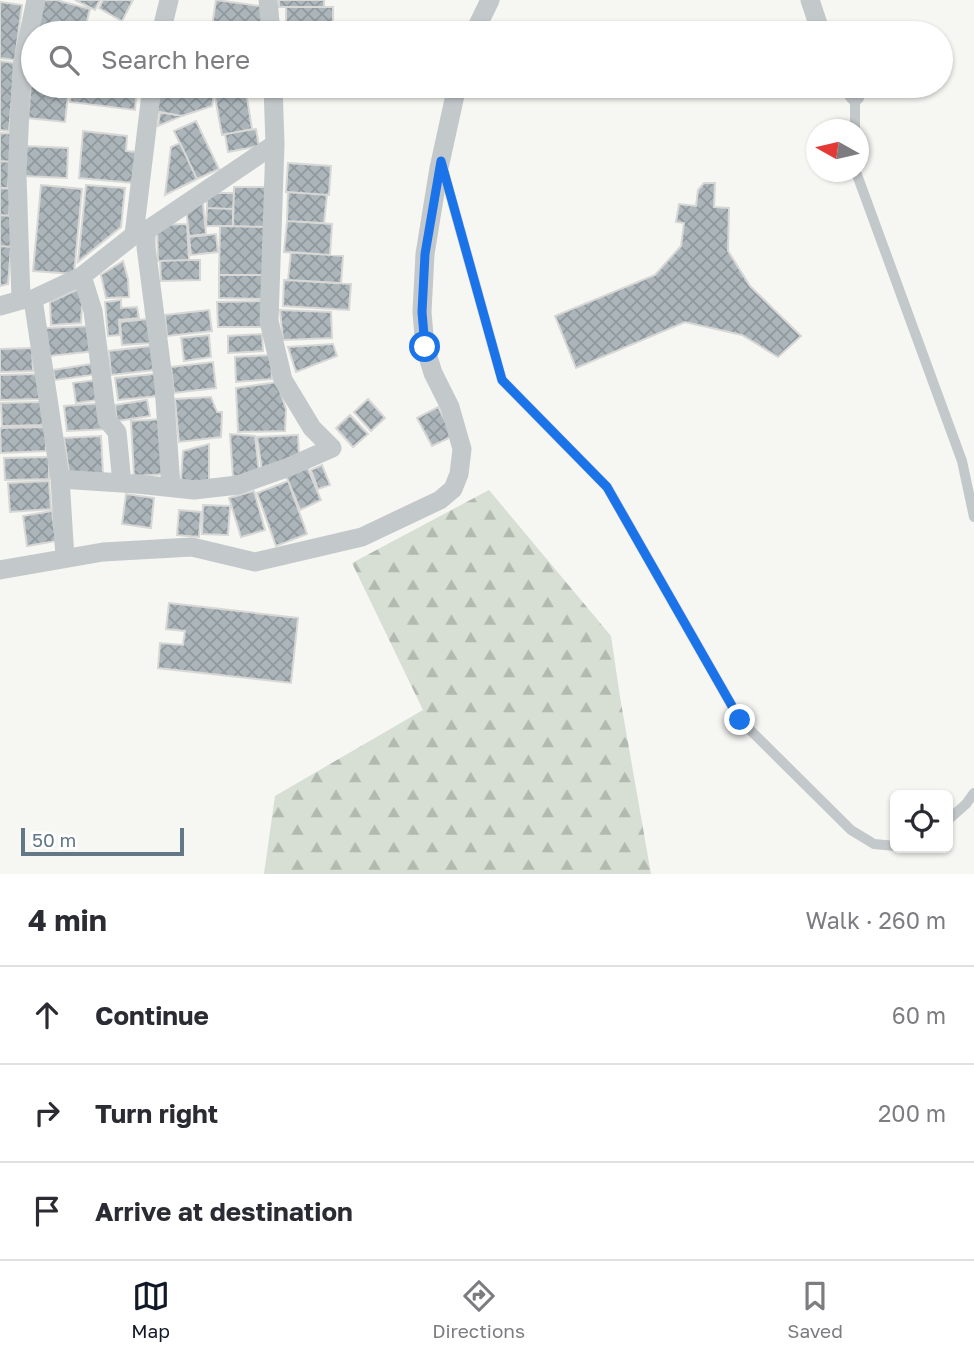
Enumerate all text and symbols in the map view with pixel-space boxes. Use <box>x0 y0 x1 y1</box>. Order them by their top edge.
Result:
search box <box>21 21 953 98</box>
icon: search <box>45 41 83 79</box>
text: Search here <box>101 44 250 75</box>
north arrow <box>806 119 869 182</box>
route start <box>409 331 440 362</box>
route end <box>724 704 755 735</box>
map controls <box>890 790 953 853</box>
button: locate <box>890 790 953 853</box>
scale bar <box>21 825 184 857</box>
text: 50 m <box>32 828 76 851</box>
text: 4 min <box>28 902 107 938</box>
text: Walk · 260 m <box>805 906 946 934</box>
icon: ahead <box>28 996 66 1034</box>
text: Continue <box>95 1000 209 1031</box>
text: 60 m <box>892 1001 946 1029</box>
icon: right <box>28 1094 66 1132</box>
text: Turn right <box>95 1098 218 1129</box>
text: 200 m <box>878 1099 946 1127</box>
icon: arrive <box>28 1192 66 1230</box>
text: Arrive at destination <box>95 1196 353 1227</box>
tab: Map <box>131 1277 170 1342</box>
tab: Directions <box>432 1277 525 1342</box>
tab: Saved <box>787 1277 843 1342</box>

